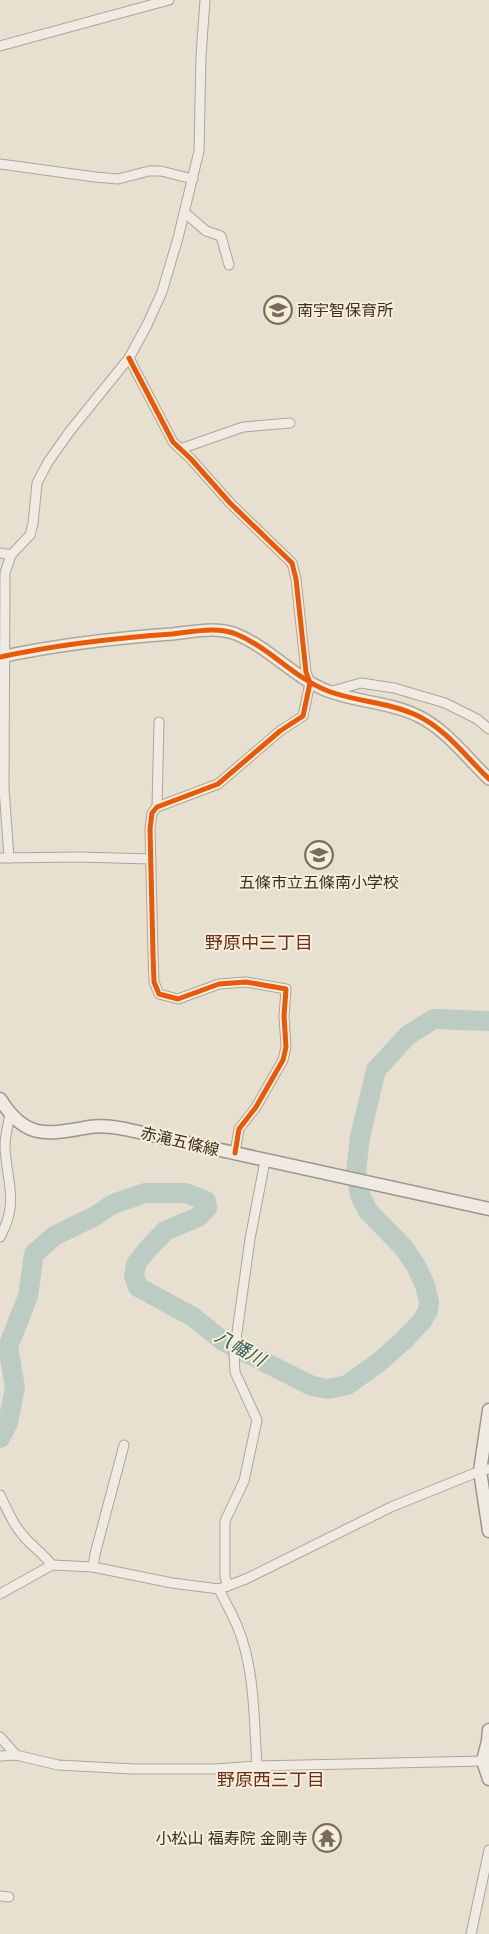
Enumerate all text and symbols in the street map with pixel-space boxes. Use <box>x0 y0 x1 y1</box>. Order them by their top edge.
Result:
school or university icon: 南宇智保育所 <box>263 295 293 325</box>
place label: 南宇智保育所 <box>297 300 393 320</box>
school or university icon: 五條市立五條南小学校 <box>304 840 334 870</box>
place label: 五條市立五條南小学校 <box>239 872 399 892</box>
district label: 野原中三丁目 <box>205 931 313 954</box>
street label: 赤滝五條線 <box>139 1122 221 1160</box>
water label: 八幡川 <box>211 1324 271 1372</box>
district label: 野原西三丁目 <box>217 1768 325 1791</box>
temple icon: 小松山 福寿院 金剛寺 <box>312 1823 342 1853</box>
place label: 小松山 福寿院 金剛寺 <box>156 1828 308 1848</box>

